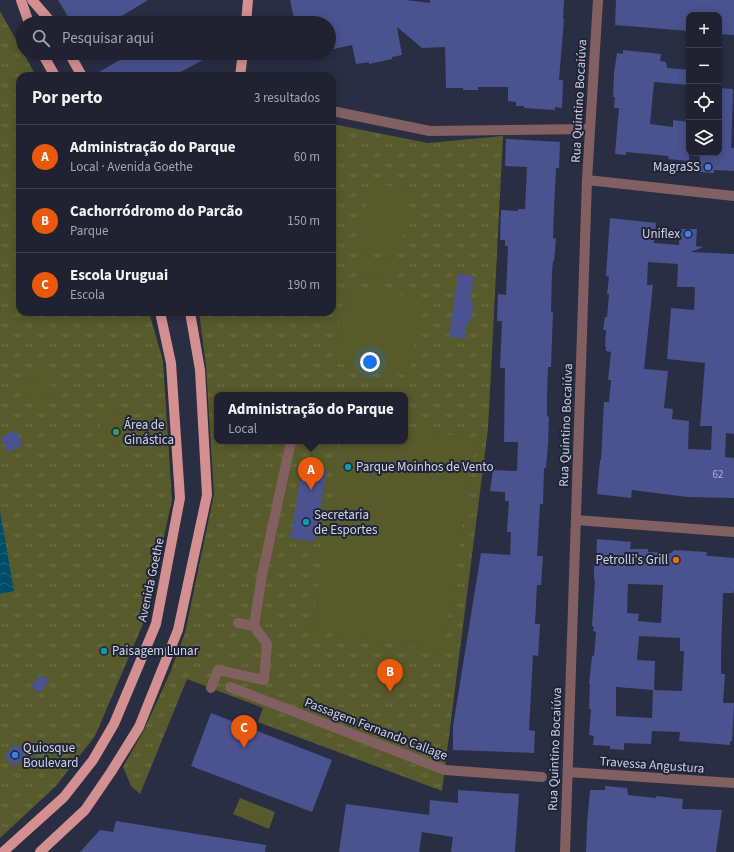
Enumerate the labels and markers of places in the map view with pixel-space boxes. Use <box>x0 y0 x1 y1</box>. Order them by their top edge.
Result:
place label: MagraSS <box>653 158 700 176</box>
marker: MagraSS <box>703 162 713 172</box>
place label: Uniflex <box>642 225 680 243</box>
marker: Uniflex <box>683 229 693 239</box>
place label: Área de Ginástica <box>124 416 174 449</box>
marker: Área de Ginástica <box>111 427 121 437</box>
pin: A <box>298 457 324 490</box>
place label: Parque Moinhos de Vento <box>356 458 494 476</box>
marker: Parque Moinhos de Vento <box>343 462 353 472</box>
place label: Secretaria de Esportes <box>314 506 378 539</box>
marker: Secretaria de Esportes <box>301 517 311 527</box>
place label: Petrolli's Grill <box>596 551 668 569</box>
marker: Petrolli's Grill <box>671 555 681 565</box>
place label: Paisagem Lunar <box>112 642 199 660</box>
marker: Paisagem Lunar <box>99 646 109 656</box>
pin: B <box>377 659 403 692</box>
pin: C <box>231 715 257 748</box>
place label: Quiosque Boulevard <box>23 739 79 772</box>
marker: Quiosque Boulevard <box>10 750 20 760</box>

